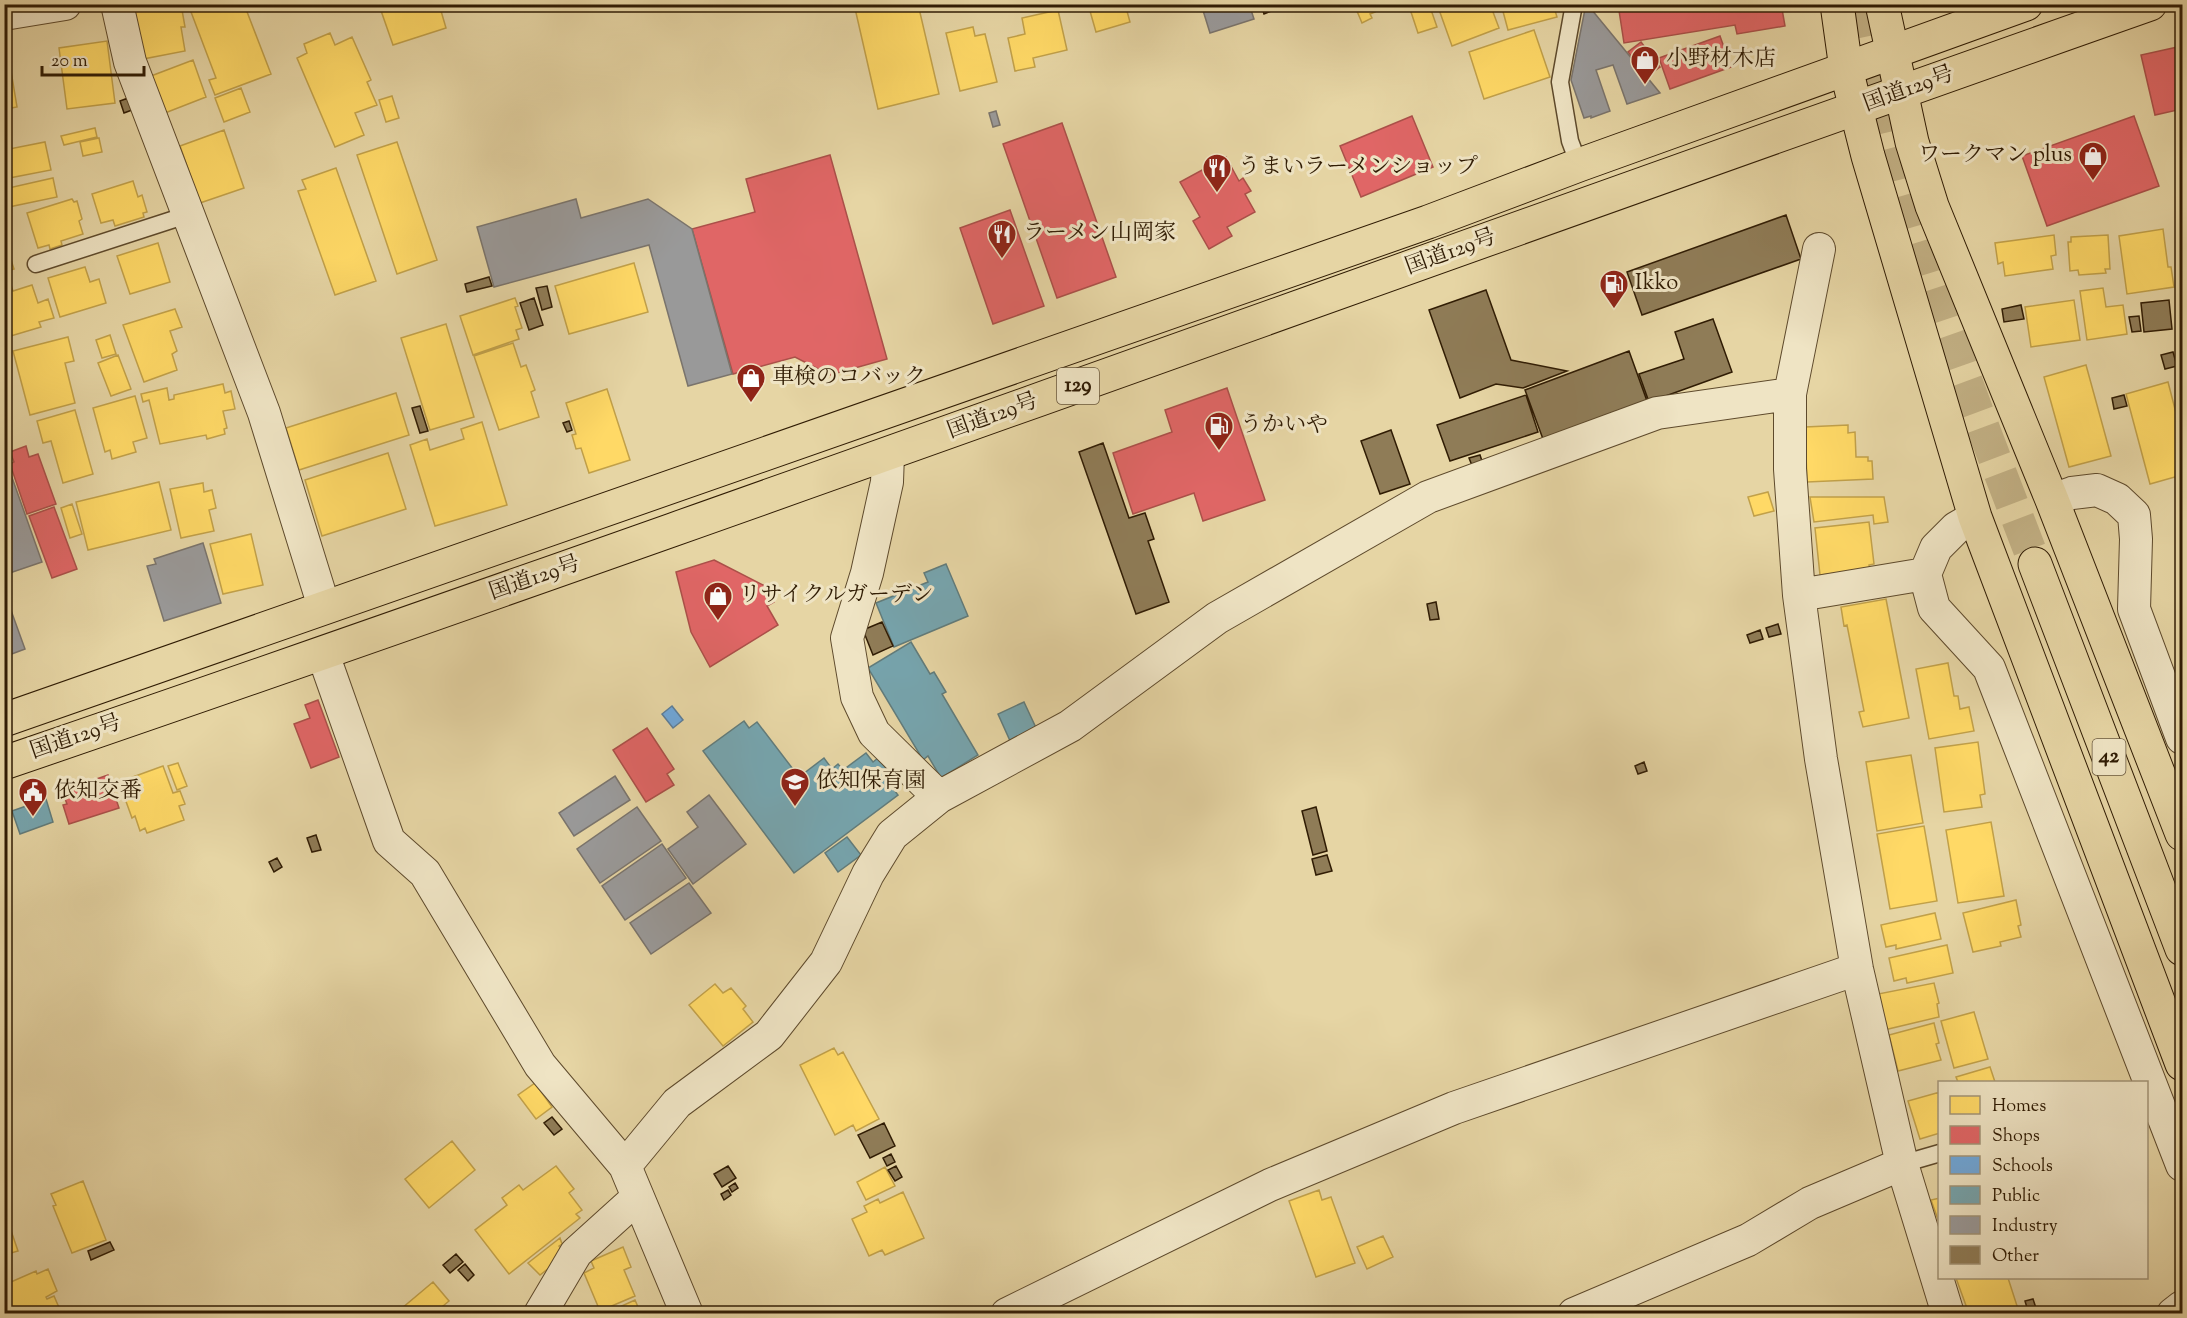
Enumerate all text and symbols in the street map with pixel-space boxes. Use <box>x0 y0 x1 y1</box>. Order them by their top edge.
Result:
scale bar <box>42 39 144 77</box>
shop icon: 小野材木店 <box>1629 44 1661 86</box>
place label: 小野材木店 <box>1666 44 1776 76</box>
text: 20 m <box>51 49 88 75</box>
street label: 国道129号 <box>1859 59 1959 121</box>
place label: ワークマン plus <box>1918 140 2072 172</box>
shop icon: ワークマン plus <box>2077 140 2109 182</box>
restaurant icon: うまいラーメンショップ <box>1201 152 1233 194</box>
place label: うまいラーメンショップ <box>1238 152 1478 184</box>
restaurant icon: ラーメン山岡家 <box>986 218 1018 260</box>
place label: ラーメン山岡家 <box>1023 218 1176 250</box>
street label: 国道129号 <box>1401 222 1501 284</box>
fuel station icon: Ikko <box>1598 268 1630 310</box>
place label: Ikko <box>1635 268 1678 300</box>
shop icon: 車検のコバック <box>735 362 767 404</box>
place label: 車検のコバック <box>772 362 926 394</box>
road number: 129 <box>1057 368 1099 404</box>
street label: 国道129号 <box>943 386 1043 448</box>
fuel station icon: うかいや <box>1203 410 1235 452</box>
place label: うかいや <box>1240 410 1328 442</box>
street label: 国道129号 <box>485 548 585 610</box>
shop icon: リサイクルガーデン <box>702 580 734 622</box>
place label: リサイクルガーデン <box>739 580 933 612</box>
street label: 国道129号 <box>26 707 126 769</box>
road number: 42 <box>2092 739 2126 775</box>
school or university icon: 依知保育園 <box>779 766 811 808</box>
place label: 依知保育園 <box>816 766 926 798</box>
public building icon: 依知交番 <box>17 776 49 818</box>
place label: 依知交番 <box>54 776 142 808</box>
legend <box>1938 1081 2148 1279</box>
text: Homes <box>1992 1094 2046 1120</box>
text: Shops <box>1992 1124 2040 1150</box>
text: Schools <box>1992 1154 2053 1180</box>
text: Public <box>1992 1184 2040 1210</box>
text: Industry <box>1992 1214 2058 1240</box>
text: Other <box>1992 1244 2039 1270</box>

